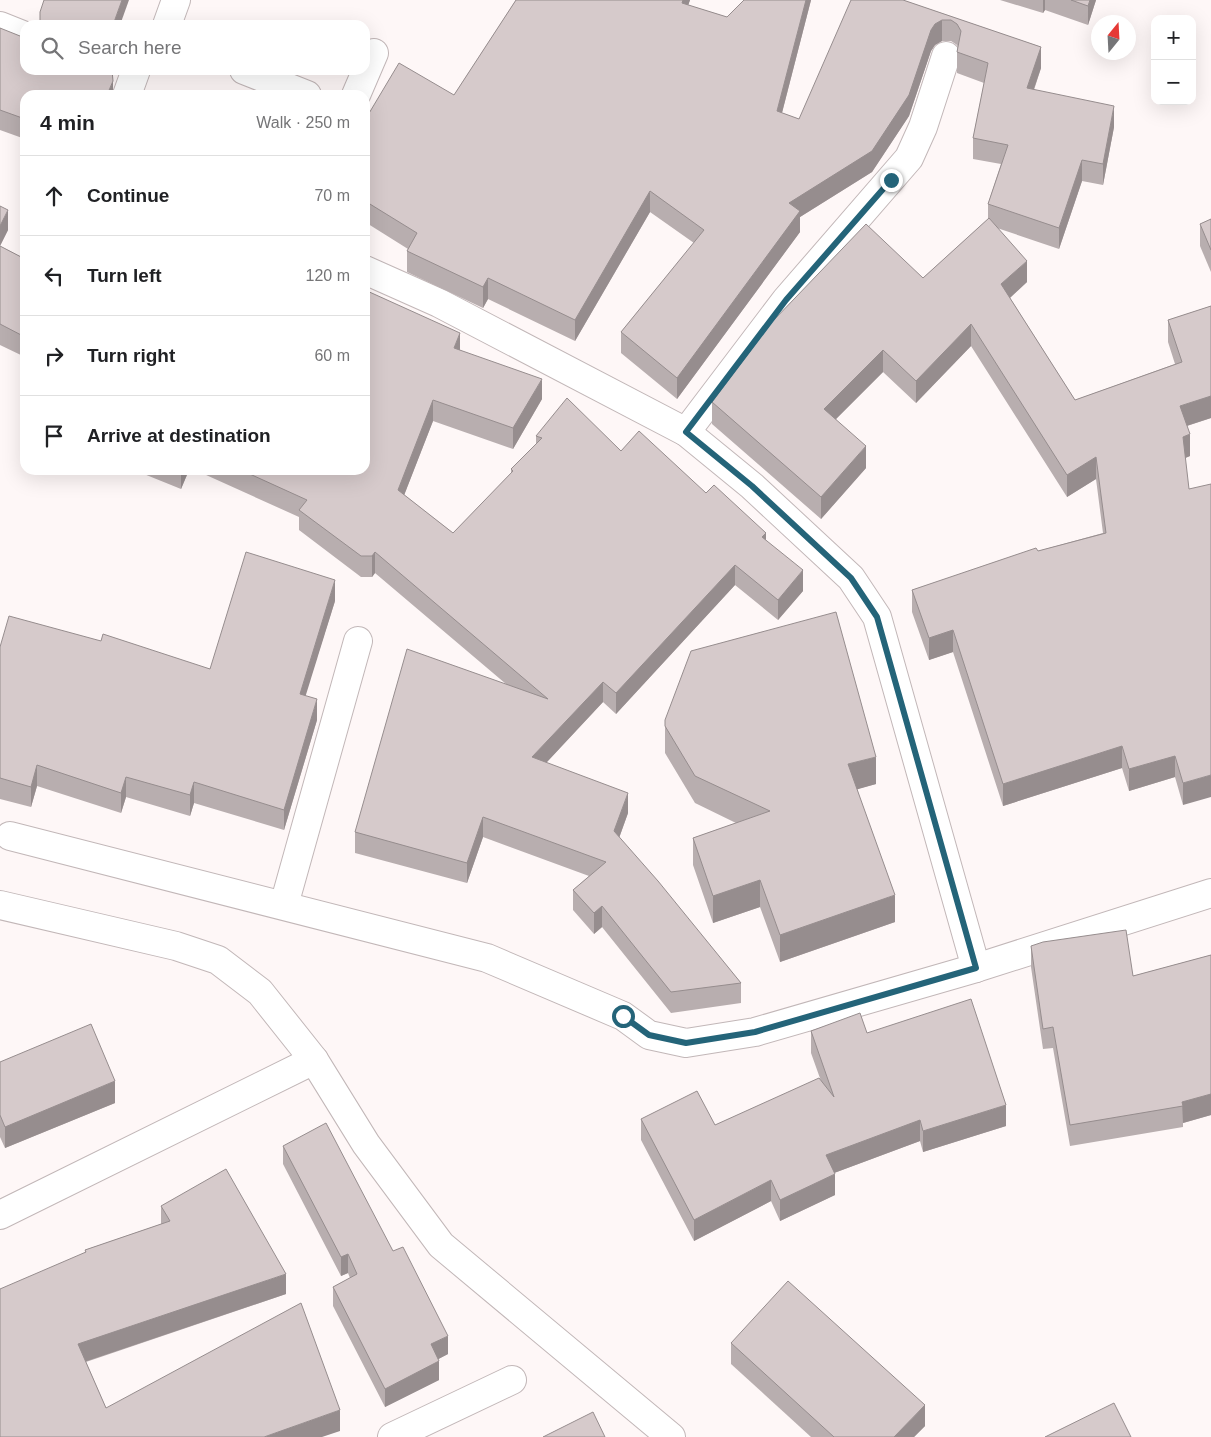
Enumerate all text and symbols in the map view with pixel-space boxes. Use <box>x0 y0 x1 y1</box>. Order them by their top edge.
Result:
north arrow <box>1091 15 1136 60</box>
map controls <box>1151 15 1196 105</box>
button: + <box>1151 15 1196 60</box>
search box <box>20 20 370 75</box>
icon: search <box>38 34 66 62</box>
text: Search here <box>78 37 182 58</box>
button: − <box>1151 60 1196 105</box>
text: 4 min <box>40 111 95 134</box>
text: Walk · 250 m <box>256 114 350 131</box>
route end <box>880 169 903 192</box>
icon: ahead <box>40 182 68 210</box>
text: Continue <box>87 185 169 206</box>
text: 70 m <box>314 187 350 204</box>
icon: left <box>40 262 68 290</box>
text: Turn left <box>87 265 162 286</box>
text: 120 m <box>306 267 350 284</box>
icon: right <box>40 342 68 370</box>
text: Turn right <box>87 345 175 366</box>
text: 60 m <box>314 347 350 364</box>
icon: arrive <box>40 422 68 450</box>
text: Arrive at destination <box>87 425 271 446</box>
route start <box>612 1005 635 1028</box>

